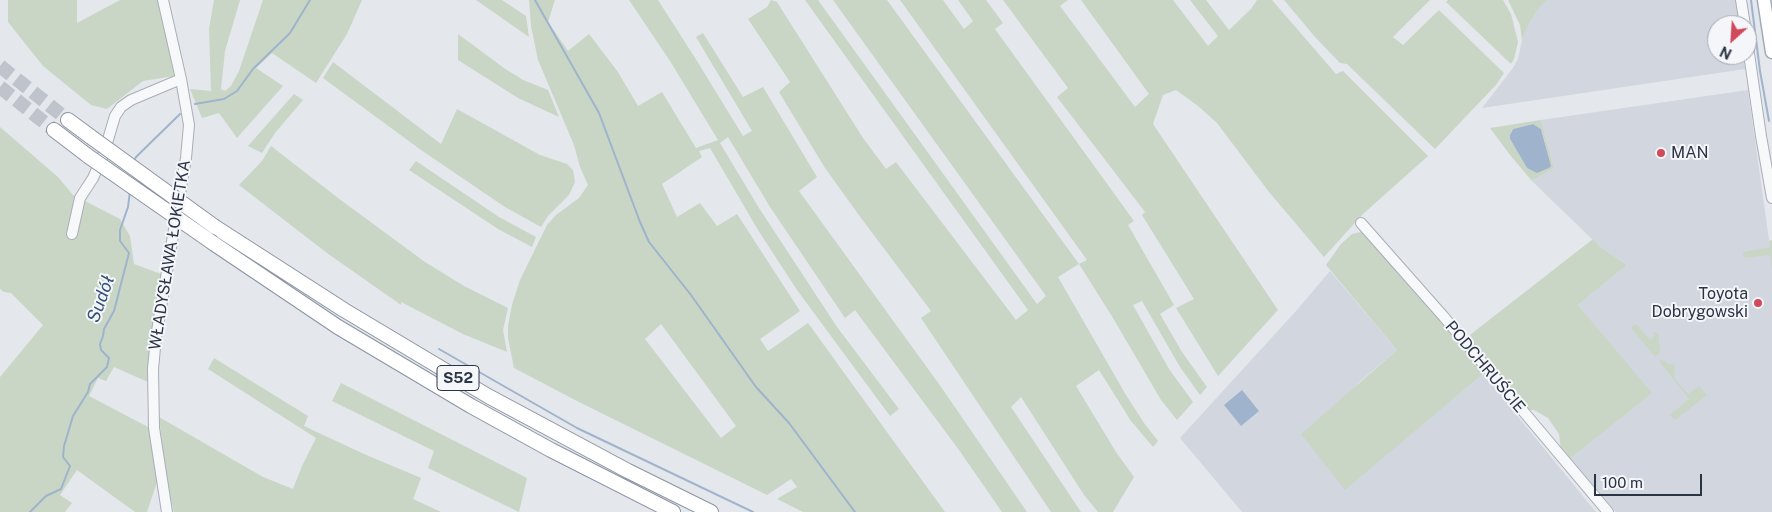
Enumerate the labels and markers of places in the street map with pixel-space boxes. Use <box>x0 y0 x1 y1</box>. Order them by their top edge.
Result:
place label: MAN <box>1671 143 1709 163</box>
marker: MAN <box>1655 147 1667 159</box>
place label: Toyota Dobrygowski <box>1652 284 1748 322</box>
marker: Toyota Dobrygowski <box>1752 297 1764 309</box>

